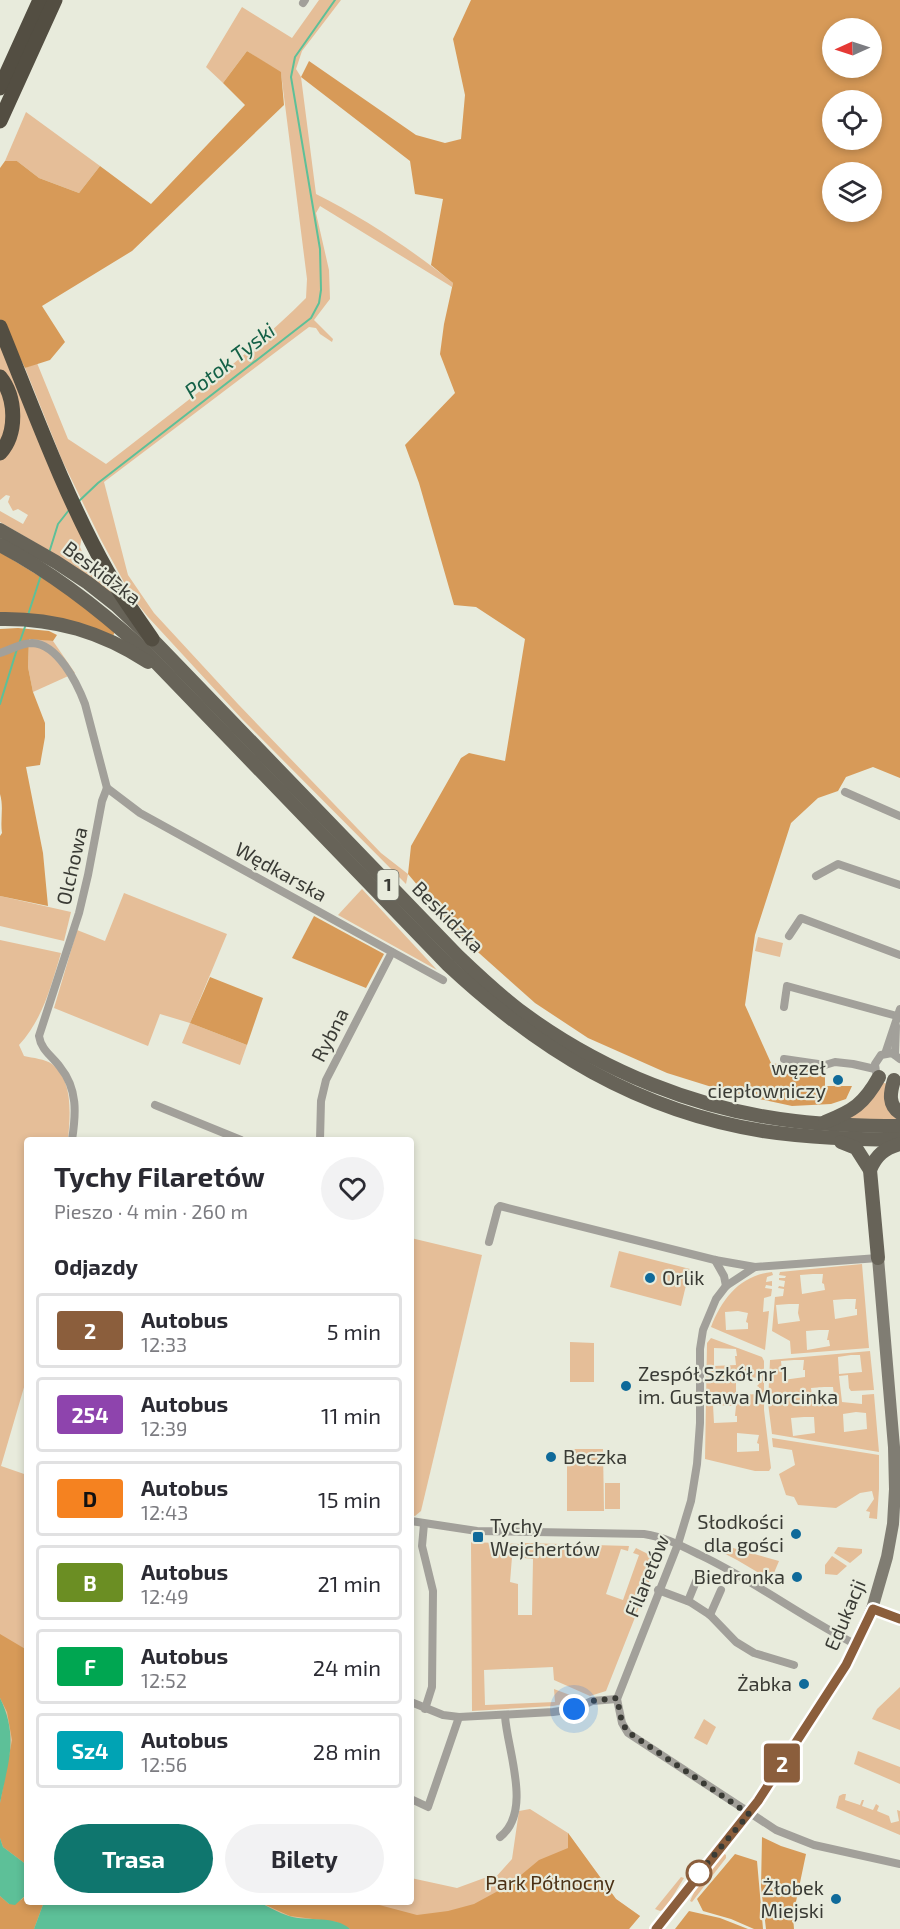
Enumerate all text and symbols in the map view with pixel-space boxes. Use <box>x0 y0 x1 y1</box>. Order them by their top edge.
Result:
north arrow <box>822 18 882 78</box>
map controls <box>822 18 882 222</box>
button: locate <box>822 90 882 150</box>
button: layers <box>822 162 882 222</box>
water label: Potok Tyski <box>179 317 280 404</box>
street label: Beskidzka <box>59 535 146 609</box>
street label: Olchowa <box>50 824 92 907</box>
street label: Wędkarska <box>231 836 332 906</box>
road number: 1 <box>378 870 398 900</box>
street label: Beskidzka <box>408 876 489 957</box>
street label: Rybna <box>305 1004 353 1065</box>
place label: węzeł ciepłowniczy <box>707 1055 826 1102</box>
marker: węzeł ciepłowniczy <box>831 1073 845 1087</box>
button: heart <box>321 1157 384 1220</box>
text: Tychy Filaretów <box>54 1159 265 1193</box>
text: Pieszo · 4 min · 260 m <box>54 1199 248 1223</box>
text: Odjazdy <box>54 1253 138 1279</box>
place label: Orlik <box>662 1265 704 1289</box>
marker: Orlik <box>643 1271 657 1285</box>
text: Autobus <box>141 1306 228 1332</box>
text: 2 <box>84 1318 96 1343</box>
text: 5 min <box>327 1318 381 1344</box>
text: 12:33 <box>141 1332 187 1356</box>
place label: Zespół Szkół nr 1 im. Gustawa Morcinka <box>638 1361 838 1408</box>
marker: Zespół Szkół nr 1 im. Gustawa Morcinka <box>619 1379 633 1393</box>
text: Autobus <box>141 1390 228 1416</box>
text: 254 <box>71 1402 109 1427</box>
text: 11 min <box>321 1402 381 1428</box>
text: 12:39 <box>141 1416 187 1440</box>
place label: Beczka <box>563 1444 627 1468</box>
marker: Beczka <box>544 1450 558 1464</box>
text: Autobus <box>141 1474 228 1500</box>
text: D <box>83 1486 97 1511</box>
text: 15 min <box>318 1486 381 1512</box>
text: 12:43 <box>141 1500 188 1524</box>
place label: Słodkości dla gości <box>697 1509 784 1556</box>
place label: Tychy Wejchertów <box>490 1513 600 1560</box>
marker: Słodkości dla gości <box>789 1527 803 1541</box>
marker: Tychy Wejchertów <box>471 1530 485 1544</box>
street label: Filaretów <box>619 1531 673 1620</box>
text: Autobus <box>141 1558 228 1584</box>
place label: Biedronka <box>694 1564 785 1588</box>
text: B <box>83 1570 97 1595</box>
text: 21 min <box>317 1570 381 1596</box>
marker: Biedronka <box>790 1570 804 1584</box>
street label: Edukacji <box>818 1575 870 1654</box>
text: 12:49 <box>141 1584 189 1608</box>
text: Autobus <box>141 1642 228 1668</box>
text: F <box>84 1654 96 1679</box>
text: 24 min <box>313 1654 381 1680</box>
text: 12:52 <box>141 1668 187 1692</box>
place label: Żabka <box>737 1671 792 1695</box>
marker: Żabka <box>797 1677 811 1691</box>
your location <box>559 1694 589 1724</box>
text: Autobus <box>141 1726 228 1752</box>
text: Sz4 <box>72 1738 108 1763</box>
text: 28 min <box>313 1738 381 1764</box>
line badge: 2 <box>762 1744 802 1782</box>
text: 2 <box>776 1751 788 1776</box>
text: 12:56 <box>141 1752 187 1776</box>
button: Trasa <box>54 1824 213 1893</box>
button: Bilety <box>225 1824 384 1893</box>
unlabelled marker <box>686 1860 712 1886</box>
park label: Park Północny <box>485 1870 615 1894</box>
place label: Żłobek Miejski <box>760 1875 824 1922</box>
marker: Żłobek Miejski <box>829 1892 843 1906</box>

